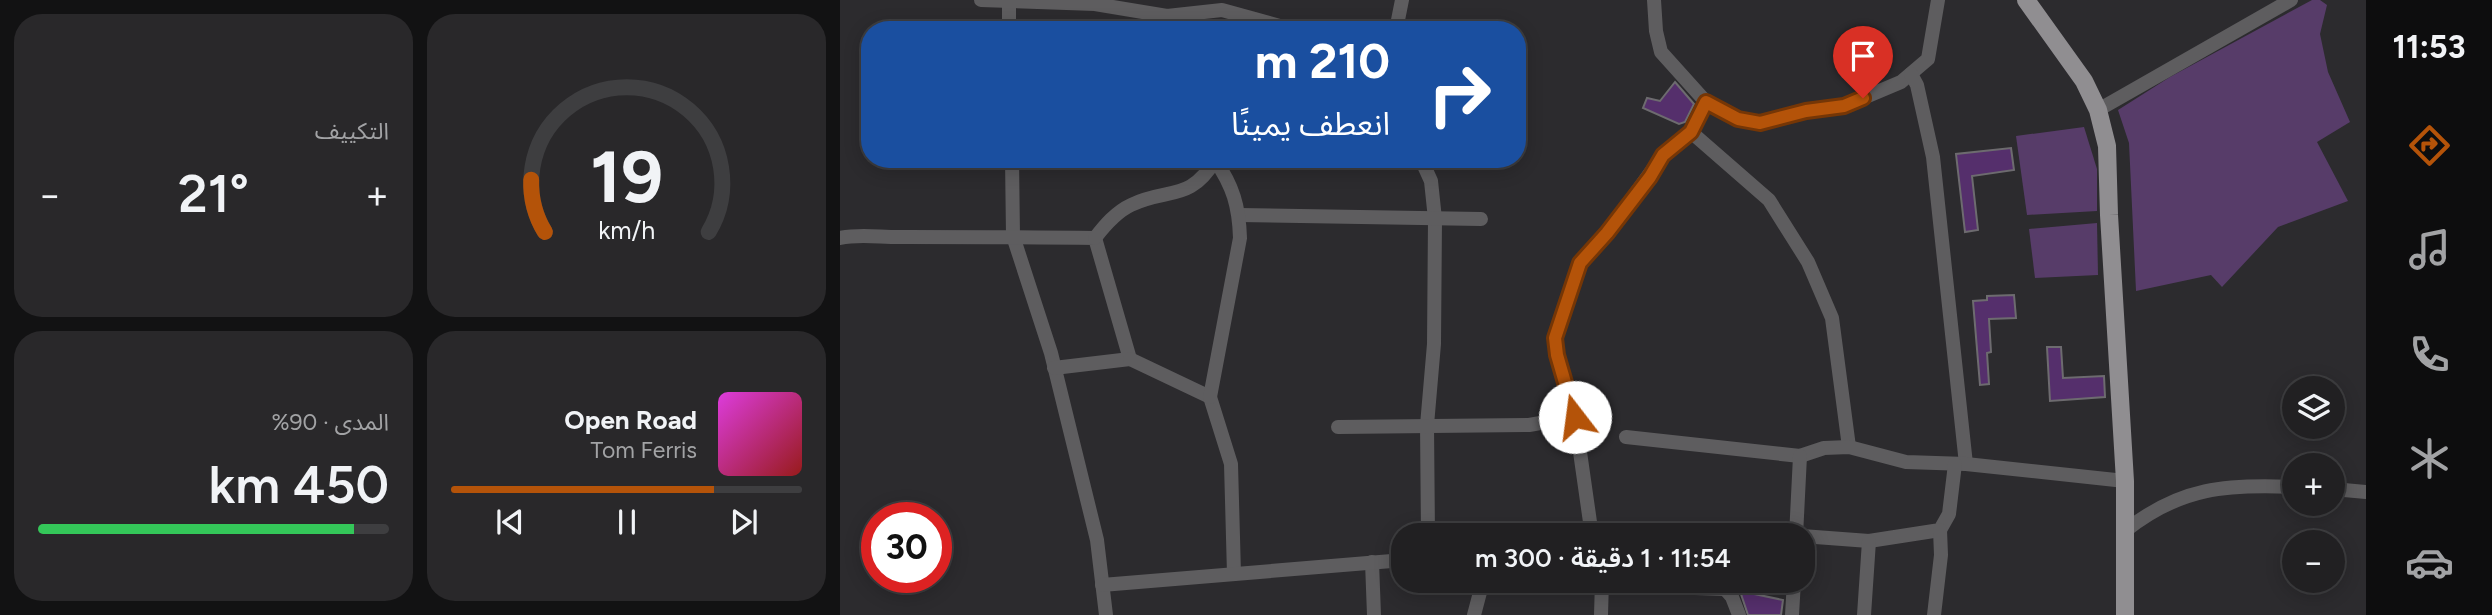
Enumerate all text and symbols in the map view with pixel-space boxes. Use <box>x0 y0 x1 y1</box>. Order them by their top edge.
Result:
pin <box>1833 26 1893 98</box>
text: 11:53 <box>2392 28 2466 66</box>
text: 210 m <box>1255 31 1390 90</box>
icon: arrive <box>1844 37 1882 75</box>
icon: right <box>1414 49 1505 140</box>
text: انعطف يمينًا <box>1231 105 1390 143</box>
text: التكييف <box>315 117 389 145</box>
icon: directions <box>2405 121 2454 170</box>
text: 19 <box>590 133 663 220</box>
text: 21° <box>178 163 249 225</box>
text: − <box>38 172 62 218</box>
text: + <box>365 172 389 218</box>
text: km/h <box>598 214 655 244</box>
icon: music <box>2405 225 2454 274</box>
icon: phone <box>2405 330 2454 379</box>
map controls <box>2282 376 2345 593</box>
button: layers <box>2282 376 2345 439</box>
position arrow <box>1538 380 1612 454</box>
text: Open Road <box>564 404 697 436</box>
text: المدى · 90% <box>271 408 389 436</box>
icon: climate <box>2405 434 2454 483</box>
text: Tom Ferris <box>591 436 697 464</box>
button: + <box>2282 453 2345 516</box>
text: 450 km <box>208 454 389 516</box>
speed limit sign: 30 <box>861 502 952 593</box>
icon: previous <box>491 503 529 541</box>
icon: pause <box>608 503 646 541</box>
icon: next <box>725 503 763 541</box>
button: − <box>2282 530 2345 593</box>
icon: car <box>2405 538 2454 587</box>
text: 11:54 · 1 دقيقة · 300 m <box>1475 542 1731 574</box>

